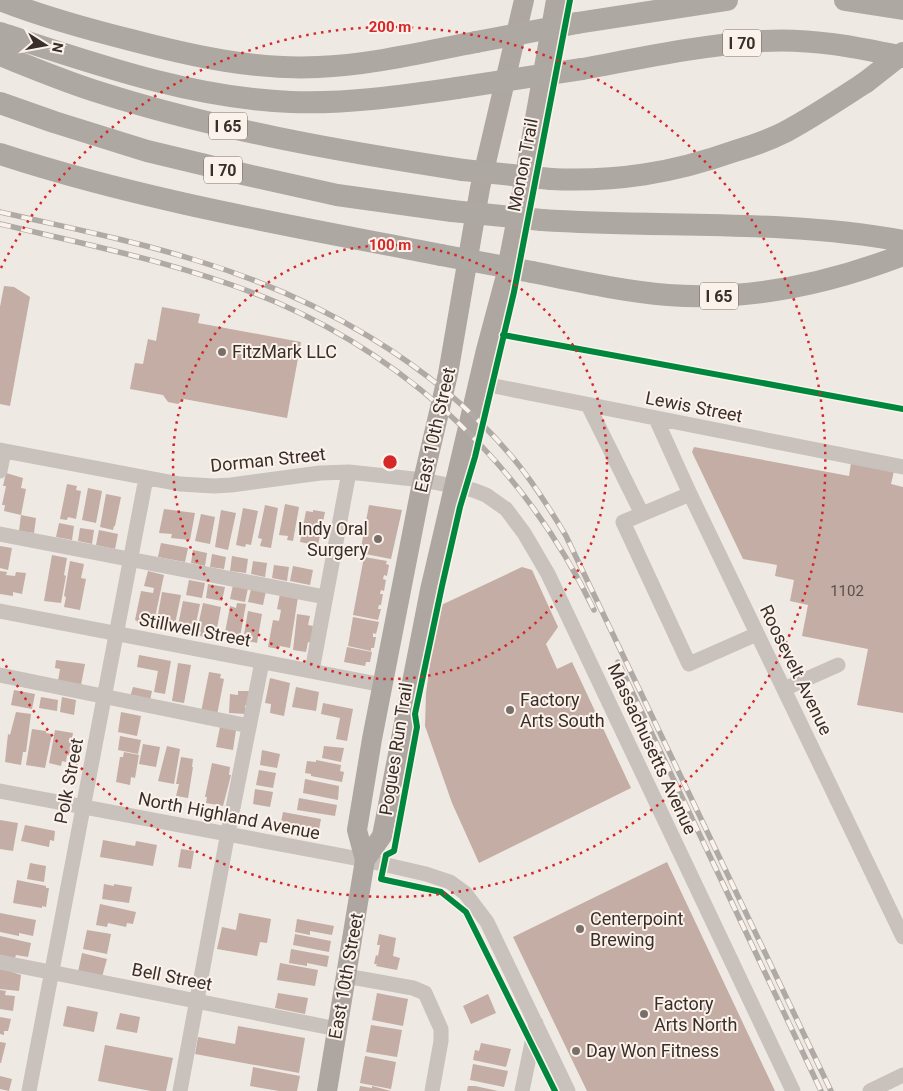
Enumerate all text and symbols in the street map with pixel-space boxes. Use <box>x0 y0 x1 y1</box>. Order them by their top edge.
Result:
text: 200 m <box>369 18 411 36</box>
north arrow <box>20 20 70 70</box>
road number: I 70 <box>723 29 761 56</box>
text: N <box>49 41 67 54</box>
road number: I 65 <box>209 112 247 140</box>
street label: Monon Trail <box>503 116 542 213</box>
road number: I 70 <box>204 156 242 184</box>
text: 100 m <box>369 236 411 254</box>
road number: I 65 <box>700 282 738 310</box>
place label: FitzMark LLC <box>232 341 337 362</box>
marker: FitzMark LLC <box>216 346 228 358</box>
street label: East 10th Street <box>410 365 459 494</box>
street label: Lewis Street <box>644 387 744 426</box>
street label: Dorman Street <box>209 443 327 476</box>
centre of rings <box>381 453 399 471</box>
place label: Indy Oral Surgery <box>298 518 368 560</box>
marker: Indy Oral Surgery <box>372 533 384 545</box>
house number: 1102 <box>830 582 864 600</box>
street label: Roosevelt Avenue <box>756 601 837 738</box>
street label: Stillwell Street <box>137 608 253 651</box>
street label: Massachusetts Avenue <box>604 660 701 838</box>
street label: Pogues Run Trail <box>375 681 416 817</box>
place label: Factory Arts South <box>520 689 605 731</box>
marker: Factory Arts South <box>504 704 516 716</box>
street label: Polk Street <box>50 736 87 826</box>
street label: North Highland Avenue <box>136 788 322 843</box>
place label: Centerpoint Brewing <box>590 908 683 950</box>
street label: East 10th Street <box>324 911 367 1041</box>
marker: Centerpoint Brewing <box>574 923 586 935</box>
street label: Bell Street <box>130 958 214 995</box>
place label: Factory Arts North <box>654 993 737 1035</box>
marker: Factory Arts North <box>638 1008 650 1020</box>
place label: Day Won Fitness <box>586 1040 719 1061</box>
marker: Day Won Fitness <box>570 1045 582 1057</box>

